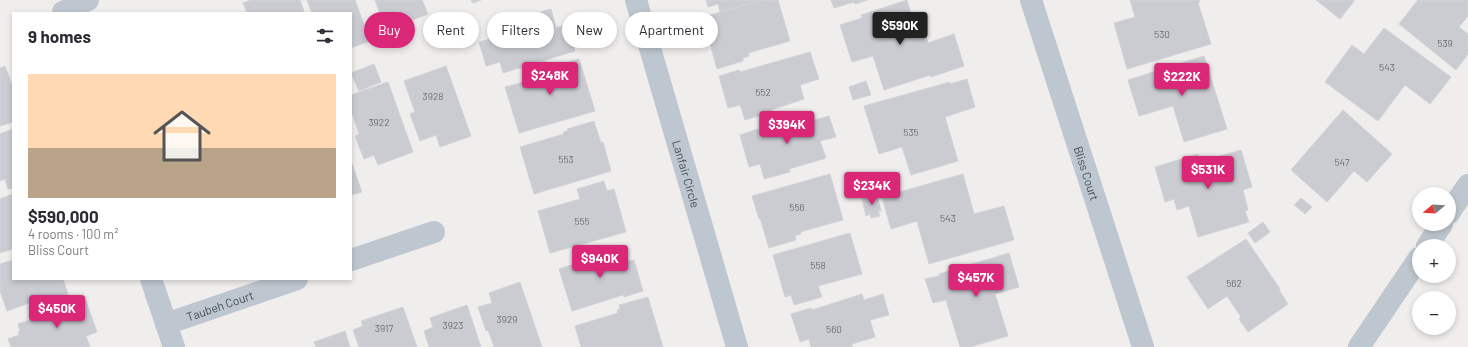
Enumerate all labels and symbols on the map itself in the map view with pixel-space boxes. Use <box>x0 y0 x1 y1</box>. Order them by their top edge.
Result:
pin: $590K <box>872 12 928 46</box>
house number: 530 <box>1154 28 1170 40</box>
house number: 539 <box>1437 37 1453 49</box>
house number: 543 <box>1379 61 1395 73</box>
pin: $248K <box>522 62 578 96</box>
pin: $222K <box>1154 63 1210 97</box>
house number: 552 <box>755 86 771 98</box>
house number: 3928 <box>423 90 443 102</box>
pin: $394K <box>759 111 815 145</box>
house number: 3922 <box>368 116 390 128</box>
house number: 535 <box>903 126 919 138</box>
street label: Lanfair Circle <box>670 138 703 209</box>
street label: Bliss Court <box>1072 144 1102 202</box>
house number: 553 <box>558 153 574 165</box>
pin: $531K <box>1180 156 1236 190</box>
house number: 547 <box>1334 156 1350 168</box>
pin: $234K <box>844 172 900 206</box>
north arrow <box>1412 187 1456 231</box>
house number: 556 <box>789 201 805 213</box>
house number: 543 <box>940 212 956 224</box>
house number: 555 <box>574 215 590 227</box>
pin: $940K <box>572 245 628 279</box>
house number: 558 <box>810 259 826 271</box>
pin: $457K <box>948 264 1004 298</box>
house number: 562 <box>1226 277 1242 289</box>
street label: Taubeh Court <box>184 287 255 324</box>
pin: $450K <box>29 295 85 329</box>
house number: 3929 <box>497 313 517 325</box>
house number: 3923 <box>443 319 463 331</box>
house number: 3917 <box>375 322 393 334</box>
house number: 560 <box>826 323 842 335</box>

